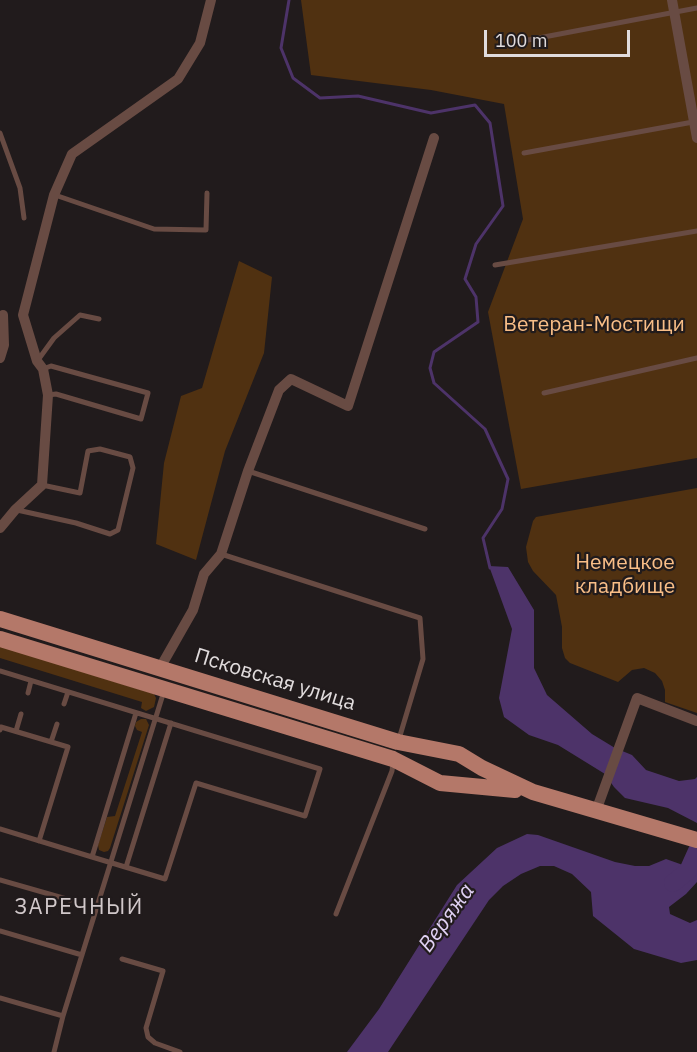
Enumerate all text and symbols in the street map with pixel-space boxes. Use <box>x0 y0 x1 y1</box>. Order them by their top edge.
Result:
scale bar <box>487 18 632 56</box>
text: 100 m <box>495 29 547 52</box>
park label: Ветеран-Мостищи <box>503 312 685 338</box>
park label: Немецкое кладбище <box>575 550 675 600</box>
street label: Псковская улица <box>191 643 359 717</box>
water label: Веряжа <box>413 879 481 957</box>
district label: ЗАРЕЧНЫЙ <box>14 895 144 921</box>

